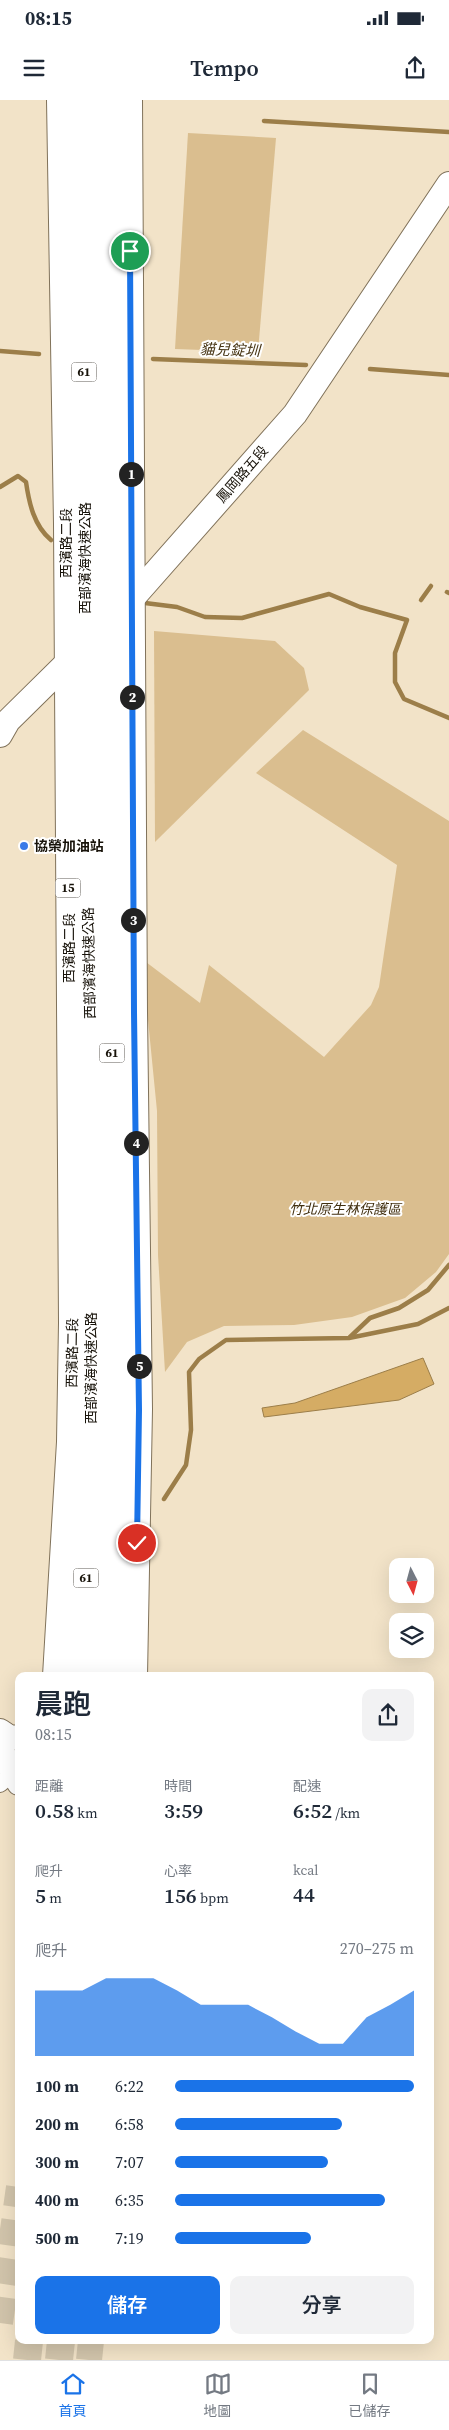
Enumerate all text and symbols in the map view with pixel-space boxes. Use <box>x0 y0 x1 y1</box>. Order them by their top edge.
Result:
text: 08:15 <box>25 5 72 31</box>
text: Tempo <box>190 53 259 83</box>
icon: menu <box>20 54 48 82</box>
icon: share <box>401 54 429 82</box>
pin <box>109 230 151 272</box>
icon: arrive <box>116 237 144 265</box>
water label: 貓兒錠圳 <box>200 338 262 361</box>
road number: 61 <box>72 362 96 382</box>
street label: 鳳岡路五段 <box>211 441 273 507</box>
pin: 1 <box>118 462 144 486</box>
text: 1 <box>128 464 135 484</box>
street label: 西部濱海快速公路 <box>75 502 95 614</box>
street label: 西濱路二段 <box>56 508 76 578</box>
pin: 2 <box>120 684 144 710</box>
text: 2 <box>129 687 136 707</box>
place label: 協榮加油站 <box>34 836 104 856</box>
marker: 協榮加油站 <box>18 840 30 852</box>
road number: 15 <box>56 878 80 898</box>
street label: 西部濱海快速公路 <box>78 907 100 1019</box>
pin: 3 <box>120 908 146 932</box>
text: 3 <box>130 910 137 930</box>
street label: 西濱路二段 <box>59 913 79 983</box>
road number: 61 <box>100 1044 124 1062</box>
pin: 4 <box>124 1130 148 1156</box>
text: 4 <box>133 1133 140 1153</box>
park label: 竹北原生林保護區 <box>289 1199 403 1219</box>
street label: 西部濱海快速公路 <box>81 1312 101 1424</box>
street label: 西濱路二段 <box>61 1318 83 1388</box>
pin: 5 <box>126 1354 152 1378</box>
text: 5 <box>136 1356 143 1376</box>
pin <box>116 1522 158 1564</box>
icon: check <box>123 1529 151 1557</box>
north arrow <box>389 1558 434 1602</box>
map controls <box>389 1558 434 1658</box>
road number: 61 <box>74 1569 98 1588</box>
button: layers <box>389 1613 434 1658</box>
text: 晨跑 <box>35 1685 91 1723</box>
button: share <box>362 1689 414 1741</box>
text: 08:15 <box>35 1723 72 1745</box>
text: 距離 <box>35 1776 63 1796</box>
text: 時間 <box>164 1776 192 1796</box>
text: 配速 <box>293 1776 321 1796</box>
text: 0.58 <box>35 1796 74 1825</box>
text: 3:59 <box>164 1796 203 1825</box>
text: 6:52 <box>293 1796 332 1825</box>
text: km <box>74 1803 98 1823</box>
text: /km <box>332 1803 360 1823</box>
text: kcal <box>293 1860 319 1880</box>
text: 爬升 <box>35 1861 63 1881</box>
text: 心率 <box>164 1861 192 1881</box>
text: 44 <box>293 1880 315 1909</box>
text: 5 <box>35 1881 46 1910</box>
text: 156 <box>164 1881 197 1910</box>
text: m <box>46 1888 62 1908</box>
text: bpm <box>197 1888 229 1908</box>
text: 270–275 m <box>340 1937 414 1959</box>
text: 爬升 <box>35 1939 67 1961</box>
text: 100 m <box>35 2075 79 2097</box>
text: 6:22 <box>115 2075 144 2097</box>
text: 200 m <box>35 2113 79 2135</box>
text: 6:58 <box>115 2113 144 2135</box>
text: 300 m <box>35 2151 79 2173</box>
text: 7:07 <box>115 2151 144 2173</box>
text: 400 m <box>35 2189 79 2211</box>
text: 6:35 <box>115 2189 144 2211</box>
text: 500 m <box>35 2227 79 2249</box>
text: 7:19 <box>115 2227 144 2249</box>
button: 儲存 <box>35 2276 220 2334</box>
button: 分享 <box>230 2276 414 2334</box>
tab: 首頁 <box>59 2370 87 2421</box>
tab: 地圖 <box>204 2370 232 2421</box>
tab: 已儲存 <box>349 2370 391 2421</box>

